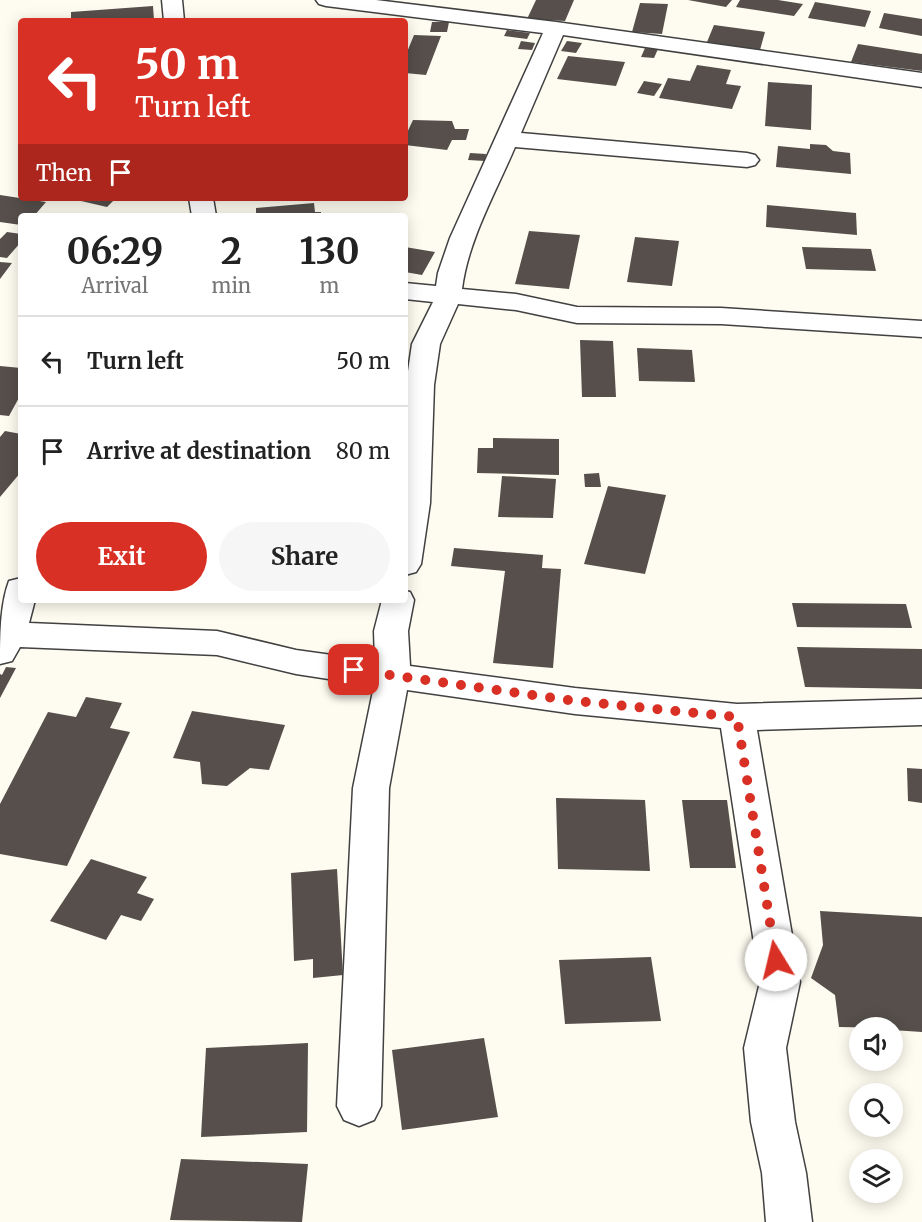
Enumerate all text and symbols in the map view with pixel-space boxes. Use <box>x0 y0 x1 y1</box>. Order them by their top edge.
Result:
text: 50 m <box>135 38 239 90</box>
icon: left <box>36 42 114 120</box>
text: Turn left <box>135 90 250 124</box>
icon: arrive <box>104 156 137 189</box>
text: Then <box>36 159 92 187</box>
text: 06:29 <box>66 229 163 274</box>
text: 2 <box>221 229 242 274</box>
text: 130 <box>300 229 360 274</box>
text: Arrival <box>81 273 148 298</box>
text: min <box>212 273 251 298</box>
text: m <box>320 273 339 298</box>
icon: left <box>36 345 69 378</box>
text: Turn left <box>87 347 184 375</box>
text: 50 m <box>336 347 390 375</box>
icon: arrive <box>36 435 69 468</box>
text: Arrive at destination <box>87 437 311 465</box>
text: 80 m <box>336 437 390 465</box>
button: Exit <box>36 522 207 591</box>
button: Share <box>219 522 390 591</box>
pin <box>328 644 379 695</box>
icon: arrive <box>337 653 370 686</box>
position arrow <box>744 928 808 992</box>
map controls <box>849 1017 903 1203</box>
button: sound <box>849 1017 903 1071</box>
button: search <box>849 1083 903 1137</box>
button: layers <box>849 1149 903 1203</box>

